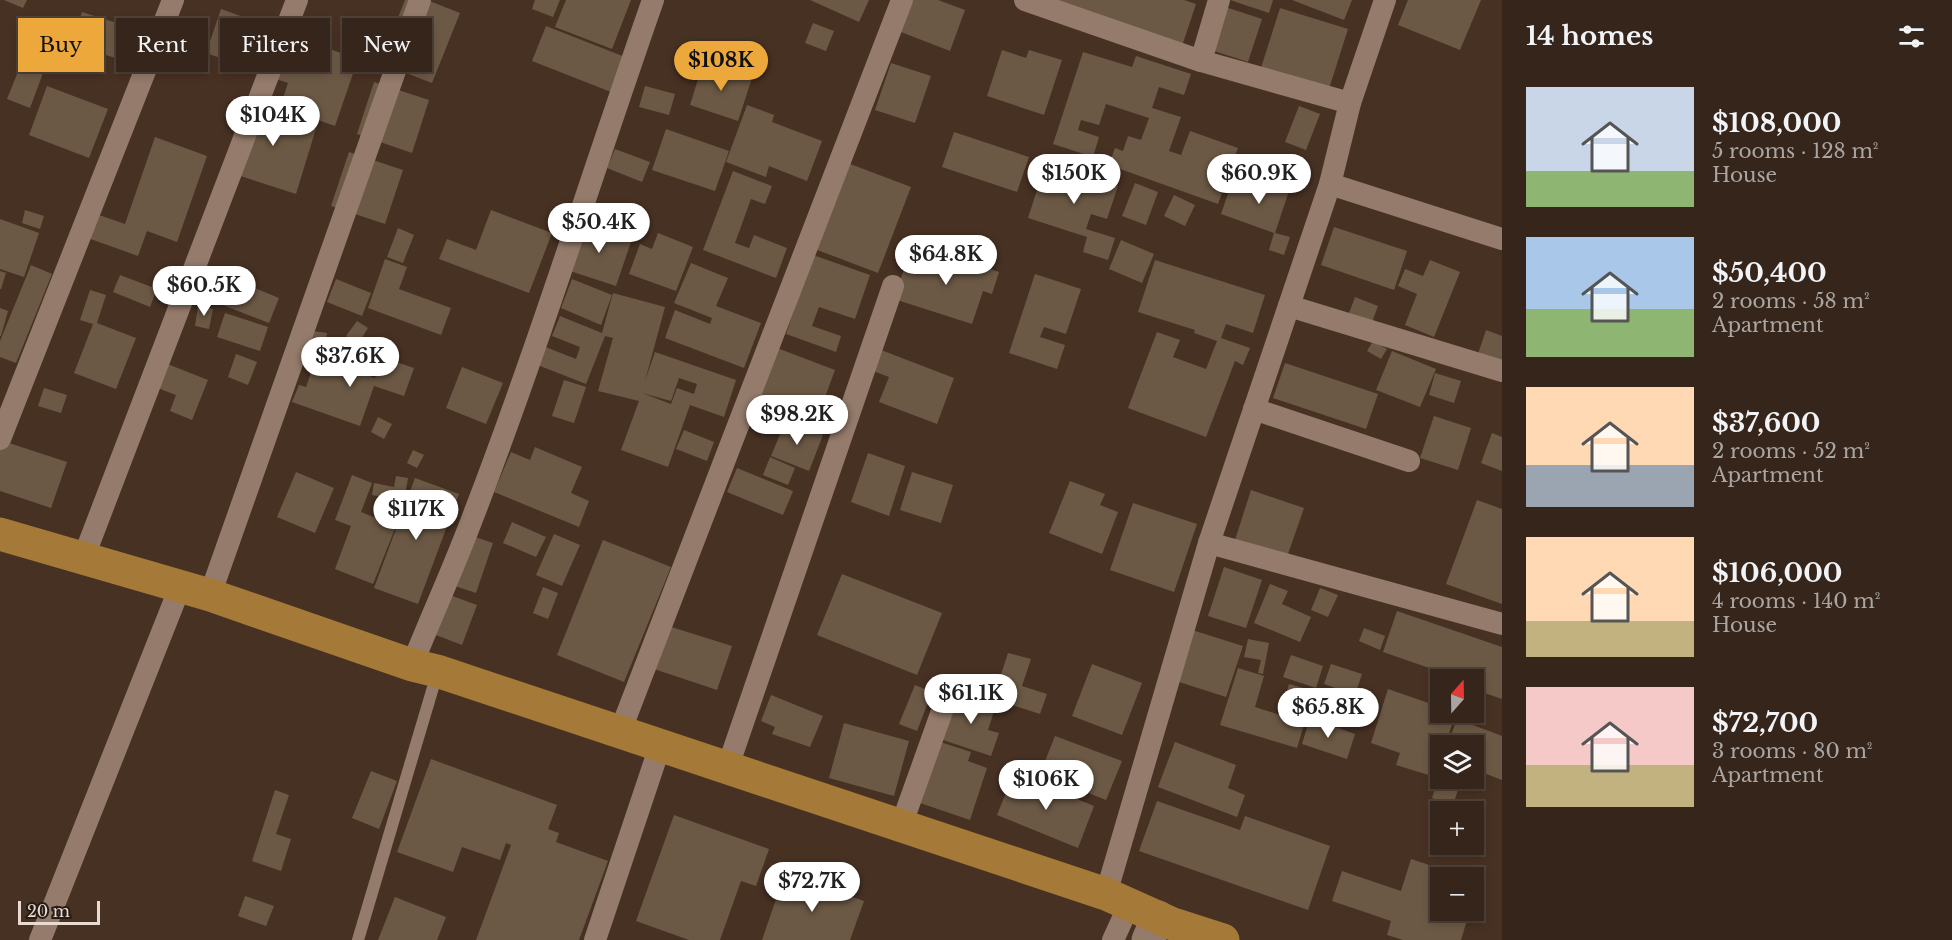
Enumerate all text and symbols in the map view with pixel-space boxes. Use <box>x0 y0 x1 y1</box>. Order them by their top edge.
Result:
chip: Buy <box>18 18 104 72</box>
chip: Rent <box>116 18 208 72</box>
chip: Filters <box>220 18 330 72</box>
chip: New <box>342 18 432 72</box>
text: 14 homes <box>1526 20 1653 52</box>
icon: filters <box>1895 20 1928 53</box>
pin: $108K <box>679 41 763 92</box>
text: $108K <box>688 48 754 72</box>
pin: $104K <box>231 96 315 147</box>
text: $104K <box>240 103 306 127</box>
text: $108,000 <box>1712 107 1841 139</box>
icon: home <box>1574 111 1646 183</box>
text: 5 rooms · 128 m² <box>1712 139 1879 163</box>
pin: $150K <box>1032 154 1116 205</box>
pin: $60.9K <box>1210 154 1308 205</box>
text: $150K <box>1041 161 1107 185</box>
text: $60.9K <box>1221 161 1297 185</box>
text: House <box>1712 163 1777 187</box>
pin: $50.4K <box>550 203 648 254</box>
text: $50.4K <box>562 210 636 234</box>
pin: $64.8K <box>897 235 995 286</box>
text: $64.8K <box>909 242 983 266</box>
text: $50,400 <box>1712 257 1827 289</box>
icon: home <box>1574 261 1646 333</box>
pin: $60.5K <box>155 266 253 317</box>
text: $60.5K <box>167 273 241 297</box>
text: 2 rooms · 58 m² <box>1712 289 1870 313</box>
text: Apartment <box>1712 313 1823 337</box>
pin: $37.6K <box>301 337 399 388</box>
text: $37.6K <box>315 344 385 368</box>
pin: $98.2K <box>748 395 846 446</box>
text: $98.2K <box>760 402 834 426</box>
text: $37,600 <box>1712 407 1821 439</box>
icon: home <box>1574 411 1646 483</box>
text: 2 rooms · 52 m² <box>1712 439 1870 463</box>
text: Apartment <box>1712 463 1823 487</box>
pin: $117K <box>374 490 458 541</box>
text: $117K <box>387 497 445 521</box>
text: $106,000 <box>1712 557 1842 589</box>
icon: home <box>1574 561 1646 633</box>
text: 4 rooms · 140 m² <box>1712 589 1880 613</box>
text: House <box>1712 613 1777 637</box>
north arrow <box>1430 669 1484 723</box>
map controls <box>1430 669 1484 921</box>
pin: $61.1K <box>922 674 1020 725</box>
text: $61.1K <box>938 681 1004 705</box>
pin: $65.8K <box>1279 688 1377 739</box>
text: $65.8K <box>1292 695 1364 719</box>
text: $72,700 <box>1712 707 1818 739</box>
icon: home <box>1574 711 1646 783</box>
button: layers <box>1430 735 1484 789</box>
text: 3 rooms · 80 m² <box>1712 739 1873 763</box>
pin: $106K <box>1004 760 1088 811</box>
text: Apartment <box>1712 763 1823 787</box>
text: $106K <box>1013 767 1079 791</box>
button: + <box>1430 801 1484 855</box>
pin: $72.7K <box>763 862 861 913</box>
button: − <box>1430 867 1484 921</box>
text: $72.7K <box>778 869 846 893</box>
scale bar <box>18 898 100 926</box>
text: 20 m <box>27 901 70 921</box>

